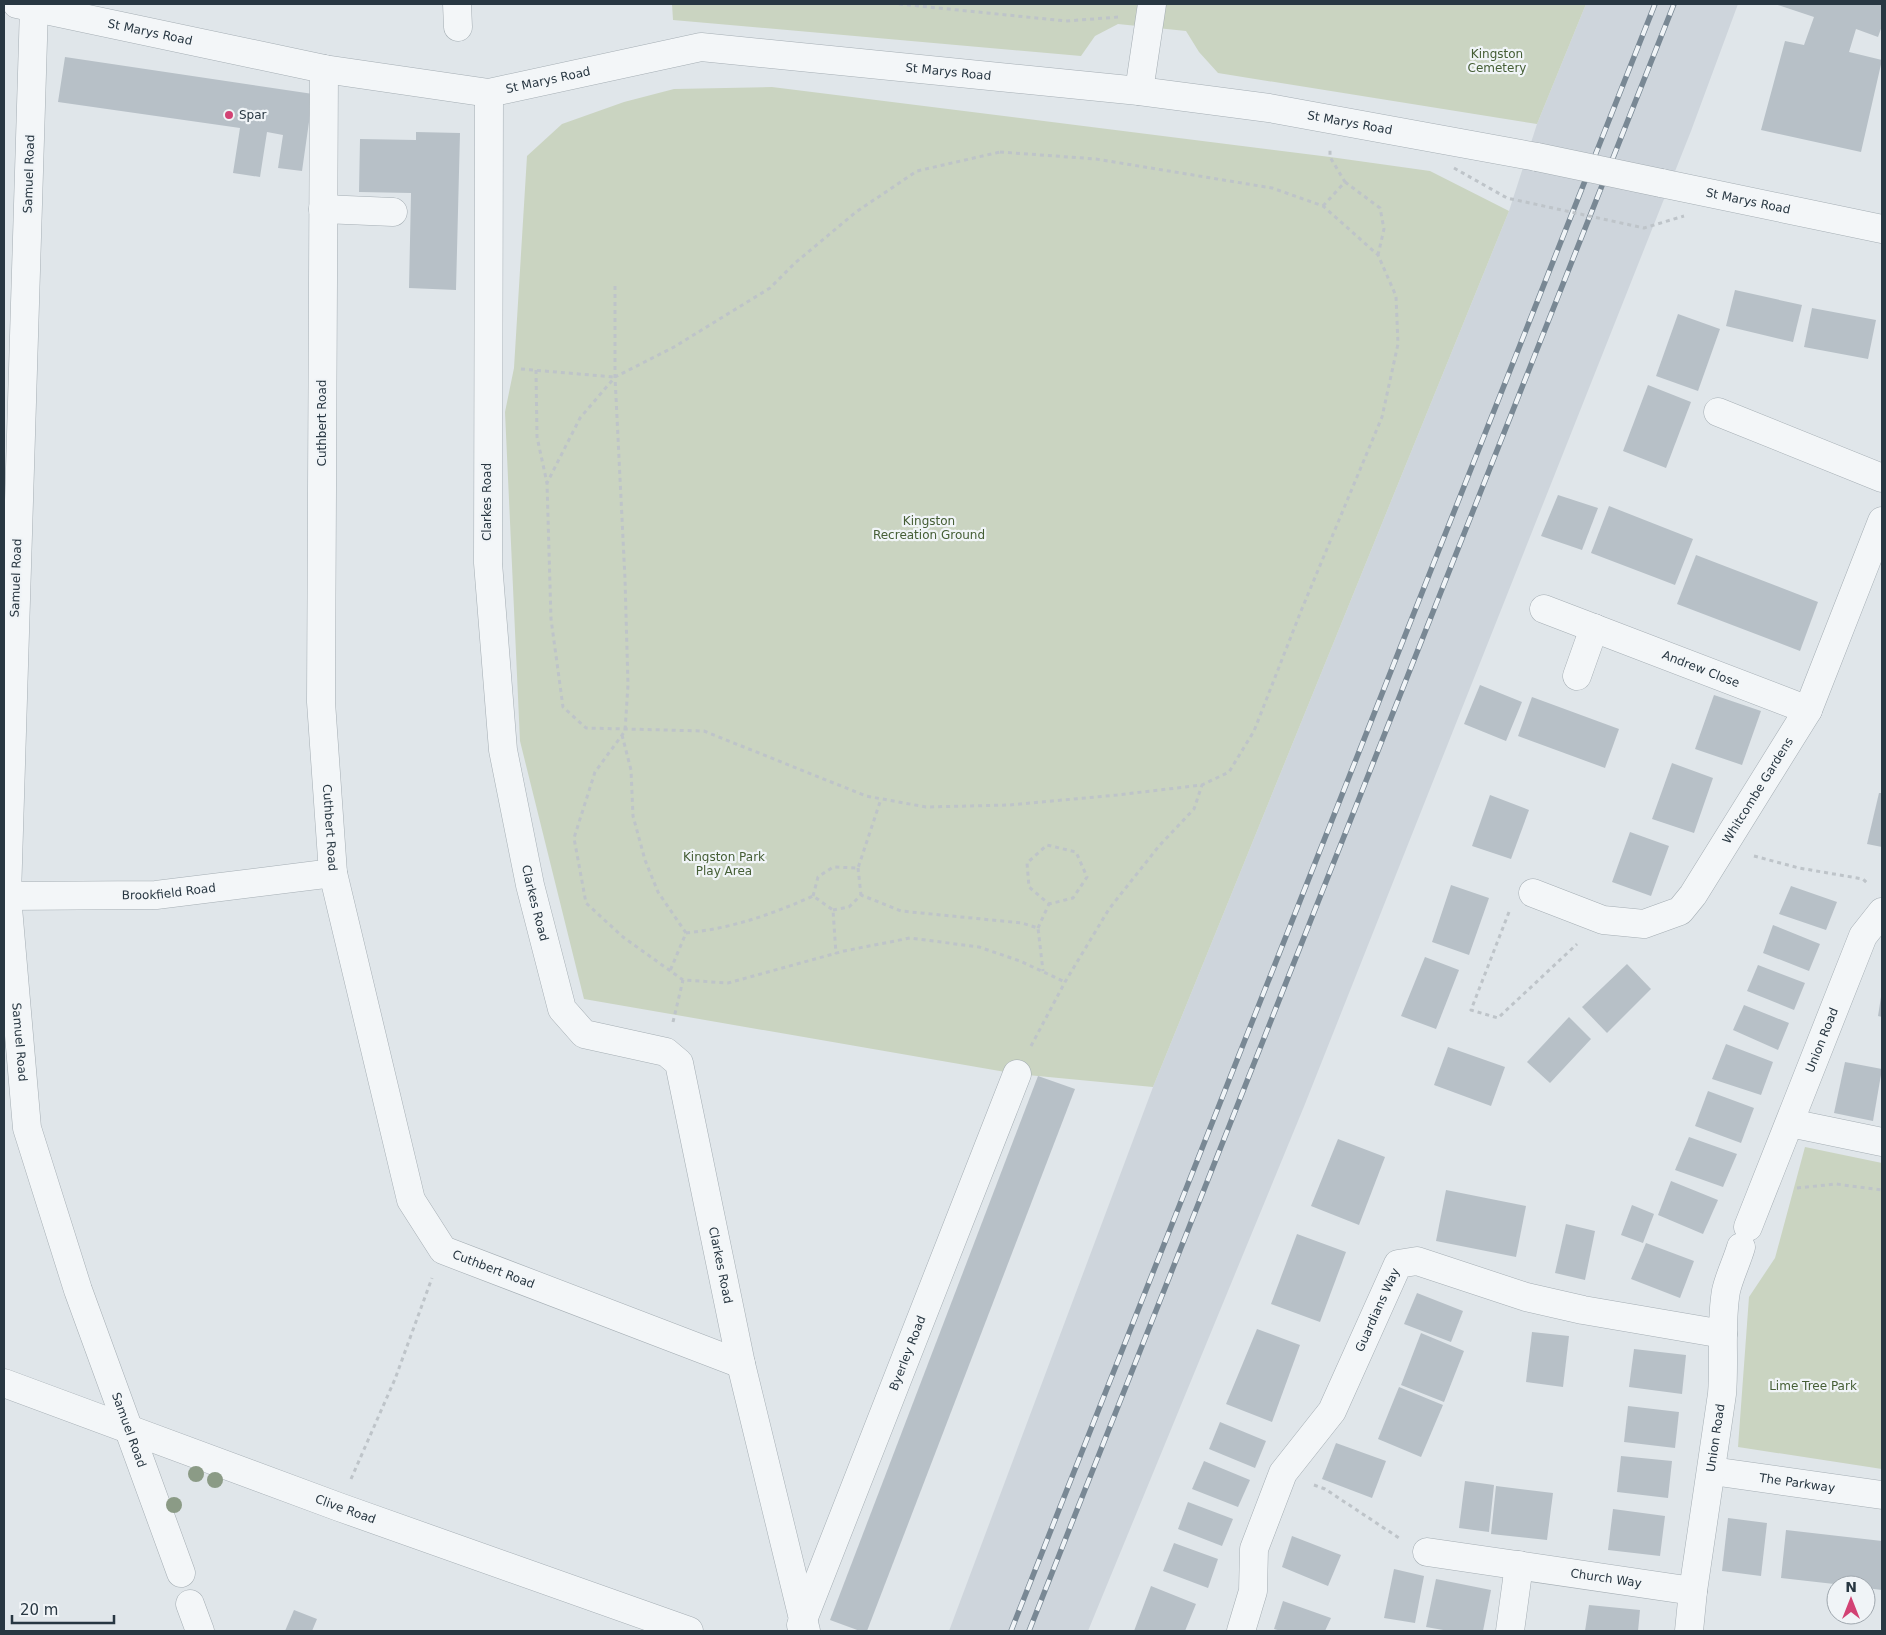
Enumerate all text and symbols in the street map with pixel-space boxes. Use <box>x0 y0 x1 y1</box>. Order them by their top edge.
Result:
street label: St Marys Road <box>106 16 194 48</box>
park label: Kingston Cemetery <box>1468 47 1526 75</box>
street label: St Marys Road <box>905 61 992 83</box>
street label: St Marys Road <box>504 64 592 96</box>
place label: Spar <box>239 108 267 122</box>
street label: St Marys Road <box>1306 108 1394 137</box>
marker: Spar <box>223 109 235 121</box>
street label: Samuel Road <box>21 134 37 214</box>
street label: St Marys Road <box>1705 186 1792 217</box>
street label: Cuthbert Road <box>315 380 329 466</box>
street label: Clarkes Road <box>480 463 494 541</box>
park label: Kingston Recreation Ground <box>873 514 985 542</box>
street label: Samuel Road <box>8 538 24 618</box>
street label: Andrew Close <box>1660 648 1742 690</box>
street label: Whitcombe Gardens <box>1720 735 1796 846</box>
street label: Cuthbert Road <box>320 784 340 872</box>
park label: Kingston Park Play Area <box>683 850 765 878</box>
street label: Clarkes Road <box>519 864 551 943</box>
street label: Brookfield Road <box>122 881 217 902</box>
street label: Samuel Road <box>9 1002 30 1082</box>
street label: Union Road <box>1803 1006 1841 1075</box>
street label: Clarkes Road <box>706 1225 735 1305</box>
street label: Cuthbert Road <box>450 1247 537 1291</box>
street label: Guardians Way <box>1352 1266 1402 1354</box>
street label: Byerley Road <box>887 1314 929 1393</box>
park label: Lime Tree Park <box>1769 1379 1857 1393</box>
street label: Samuel Road <box>109 1390 149 1469</box>
street label: Union Road <box>1704 1403 1727 1473</box>
street label: The Parkway <box>1757 1471 1836 1495</box>
street label: Clive Road <box>313 1492 378 1526</box>
street label: Church Way <box>1569 1566 1643 1590</box>
north arrow <box>1826 1575 1876 1625</box>
text: N <box>1845 1579 1857 1595</box>
scale bar <box>12 1592 115 1624</box>
text: 20 m <box>20 1601 58 1619</box>

